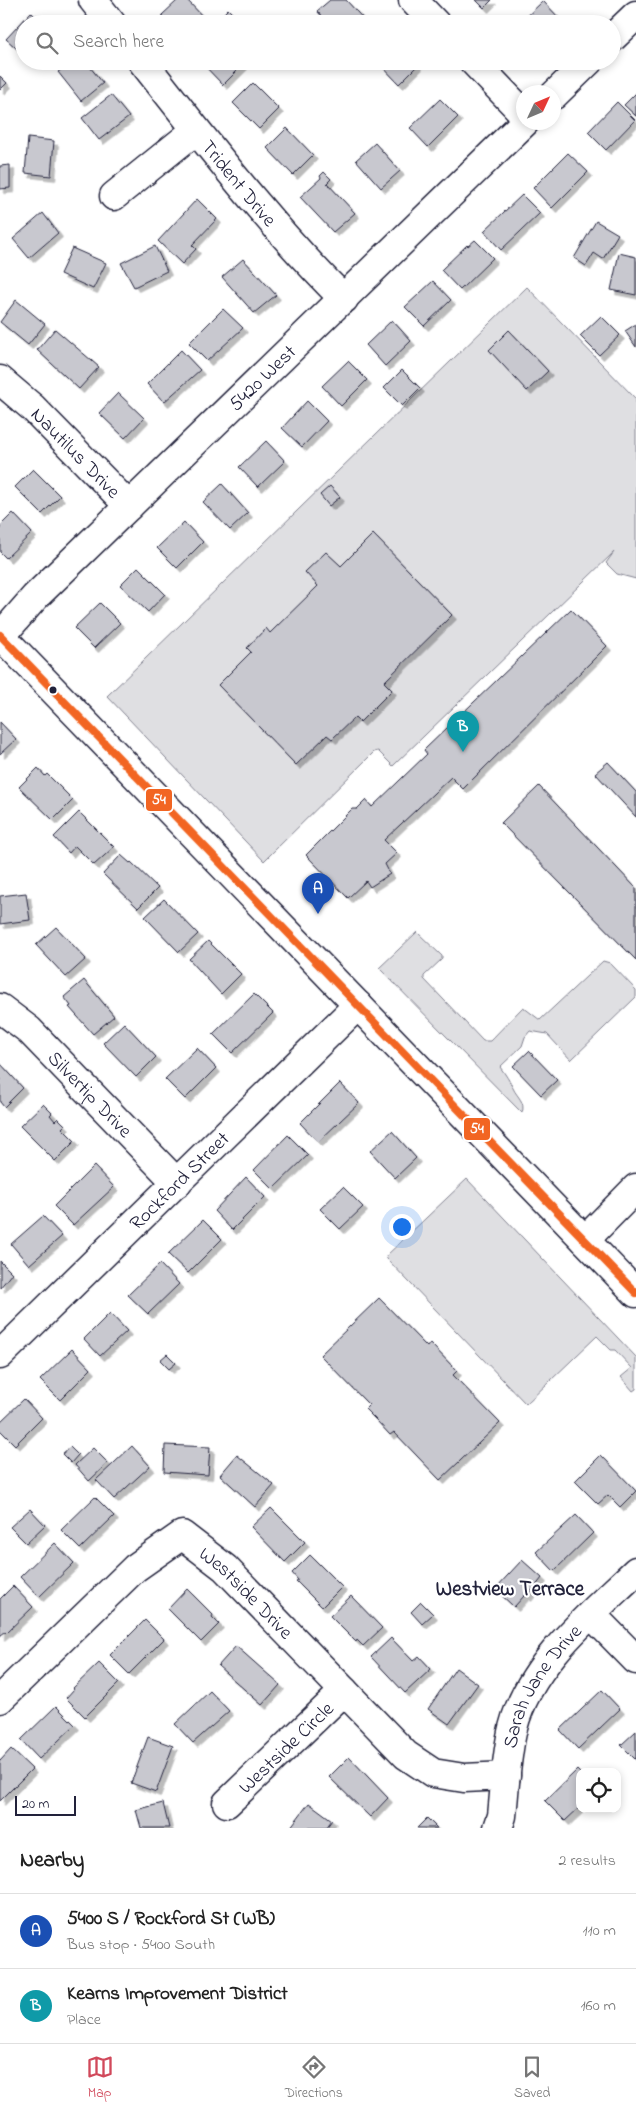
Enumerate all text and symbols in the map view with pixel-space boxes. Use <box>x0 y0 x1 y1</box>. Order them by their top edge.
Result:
search box <box>15 15 621 70</box>
icon: search <box>33 29 61 57</box>
text: Search here <box>73 29 164 56</box>
north arrow <box>516 85 561 130</box>
street label: Trident Drive <box>193 135 282 234</box>
street label: 5420 West <box>223 339 304 419</box>
street label: Nautilus Drive <box>23 402 126 506</box>
unlabelled marker <box>48 685 58 695</box>
pin: B <box>447 711 479 752</box>
line badge: 54 <box>145 788 173 812</box>
text: 54 <box>152 790 166 811</box>
pin: A <box>302 873 334 914</box>
street label: Silvertip Drive <box>40 1045 138 1146</box>
line badge: 54 <box>463 1117 491 1141</box>
text: 54 <box>470 1119 484 1140</box>
street label: Rockford Street <box>124 1126 238 1238</box>
your location <box>389 1214 415 1240</box>
street label: Westside Drive <box>192 1541 299 1647</box>
district label: Westview Terrace <box>436 1575 585 1605</box>
street label: Sarah Jane Drive <box>497 1619 590 1751</box>
street label: Westside Circle <box>233 1696 342 1802</box>
map controls <box>576 1768 621 1813</box>
button: locate <box>576 1768 621 1813</box>
scale bar <box>15 1793 76 1816</box>
text: 20 m <box>22 1794 49 1815</box>
text: Nearby <box>20 1846 84 1876</box>
text: 2 results <box>558 1849 616 1873</box>
text: 5400 S / Rockford St (WB) <box>67 1906 275 1933</box>
text: A <box>31 1919 41 1943</box>
text: 110 m <box>582 1919 616 1943</box>
text: Bus stop · 5400 South <box>67 1933 215 1957</box>
text: Kearns Improvement District <box>67 1981 288 2008</box>
text: B <box>31 1994 41 2018</box>
text: 160 m <box>581 1994 616 2018</box>
text: Place <box>67 2008 101 2032</box>
tab: Map <box>86 2053 114 2104</box>
tab: Directions <box>285 2053 343 2104</box>
tab: Saved <box>514 2053 550 2104</box>

